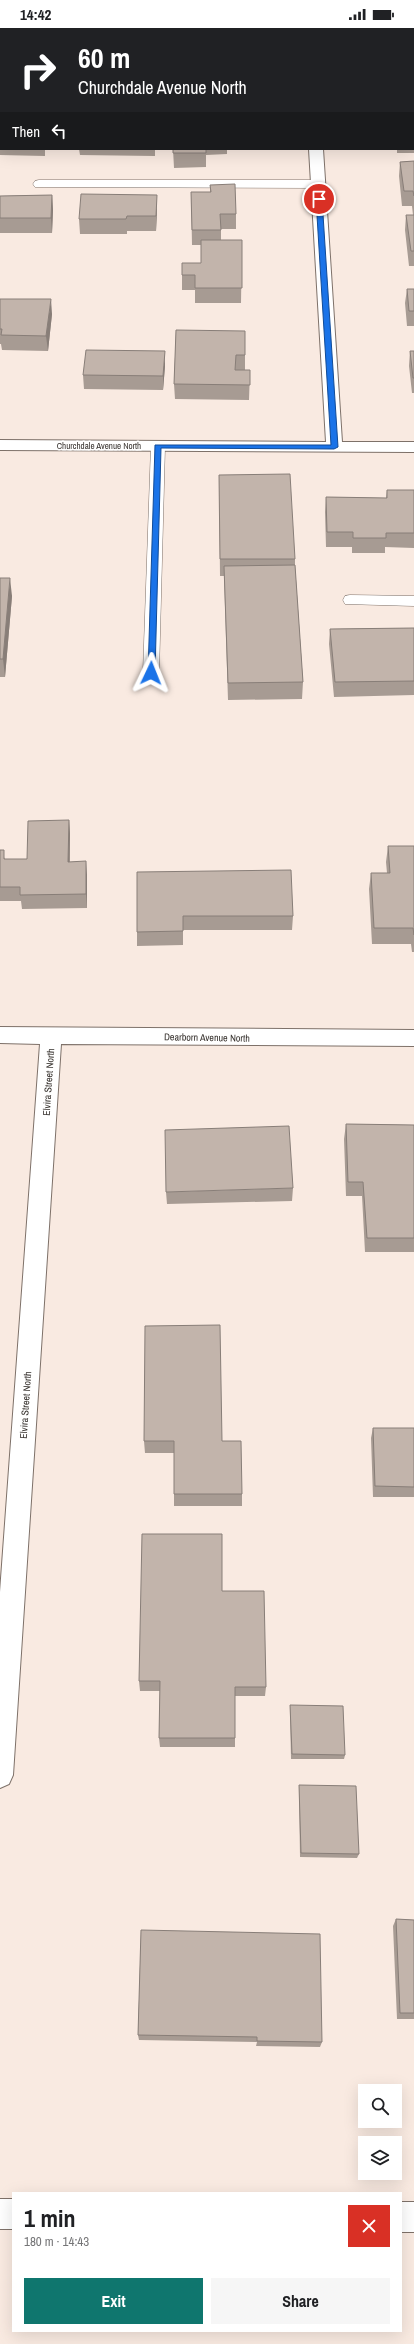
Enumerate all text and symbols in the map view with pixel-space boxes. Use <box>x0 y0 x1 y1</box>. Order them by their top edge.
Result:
text: 14:42 <box>20 4 51 25</box>
text: 60 m <box>78 39 130 77</box>
icon: right <box>12 44 64 96</box>
text: Churchdale Avenue North <box>78 75 247 100</box>
icon: left <box>48 120 70 142</box>
text: Then <box>12 121 40 142</box>
pin <box>302 182 336 216</box>
icon: arrive <box>308 188 330 210</box>
street label: Churchdale Avenue North <box>57 440 141 452</box>
position arrow <box>130 652 172 694</box>
street label: Dearborn Avenue North <box>164 1030 250 1045</box>
street label: Elvira Street North <box>40 1048 57 1116</box>
street label: Elvira Street North <box>17 1371 34 1439</box>
map controls <box>358 2084 402 2180</box>
button: search <box>358 2084 402 2128</box>
button: layers <box>358 2136 402 2180</box>
text: 1 min <box>24 2202 75 2234</box>
button: close <box>348 2205 390 2247</box>
text: 180 m · 14:43 <box>24 2233 89 2250</box>
button: Exit <box>24 2278 203 2324</box>
button: Share <box>211 2278 390 2324</box>

